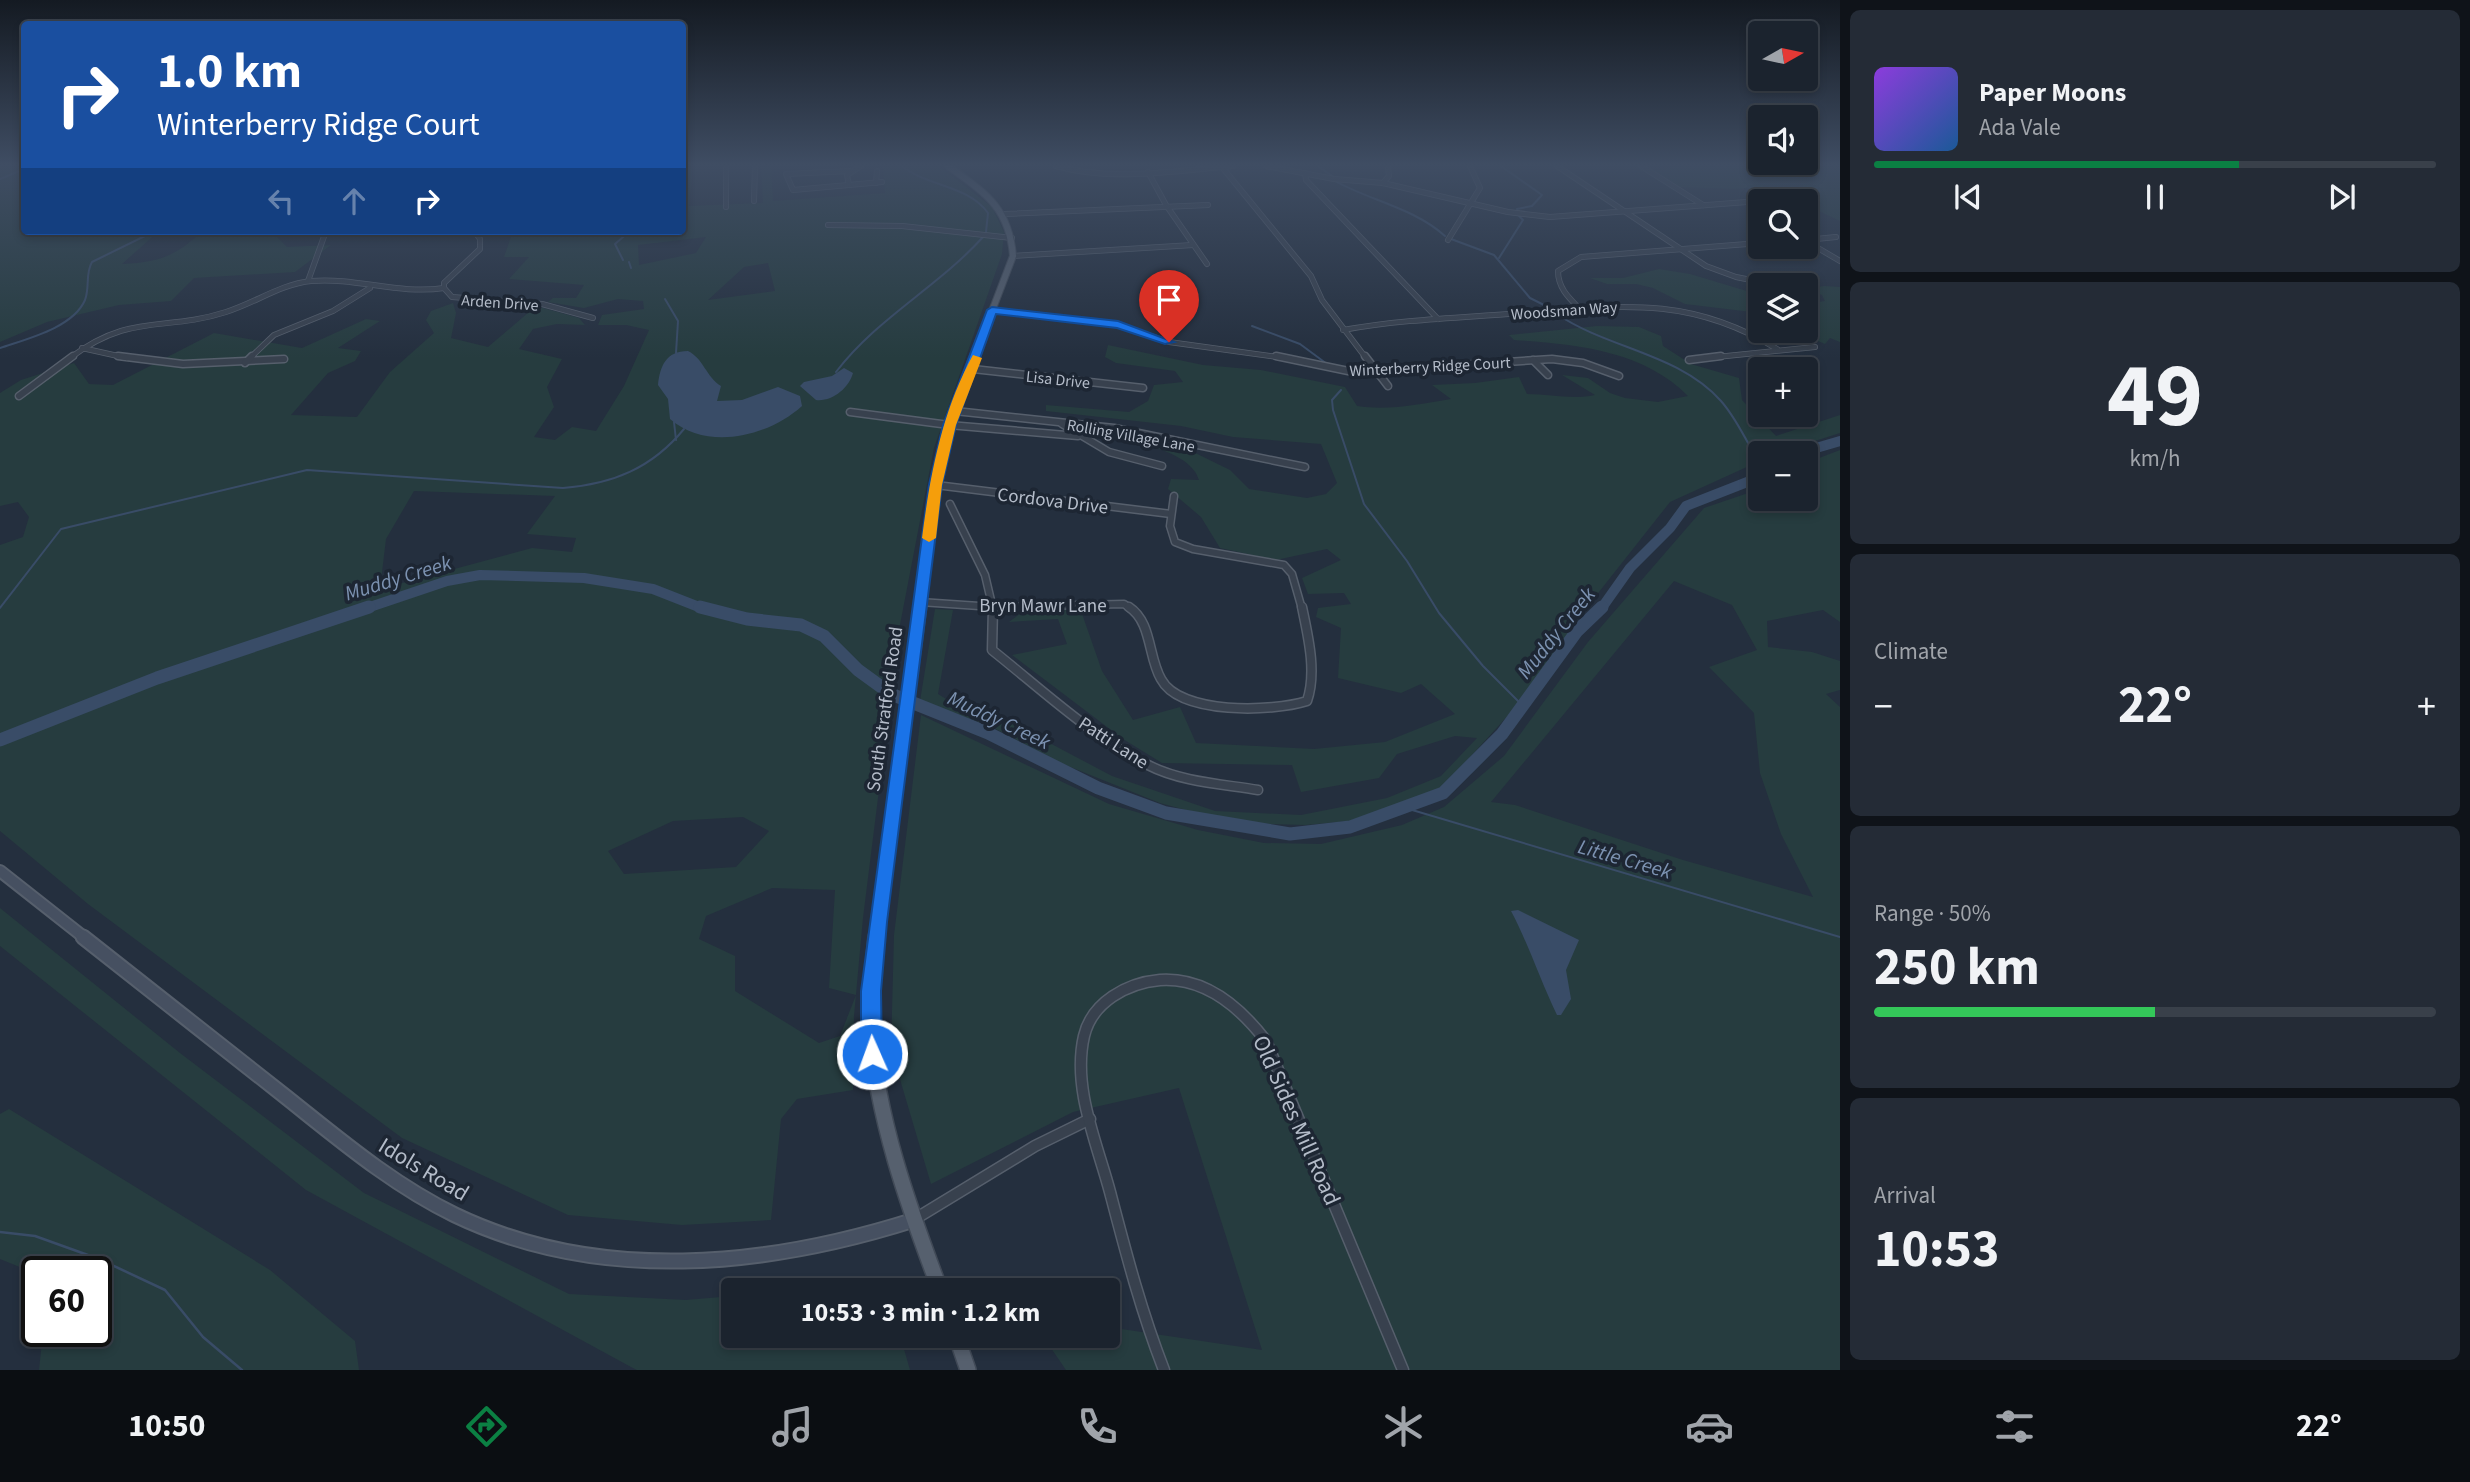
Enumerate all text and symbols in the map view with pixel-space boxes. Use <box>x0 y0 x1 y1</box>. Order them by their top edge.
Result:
north arrow <box>1748 21 1818 91</box>
map controls <box>1748 21 1818 511</box>
text: 1.0 km <box>157 37 302 107</box>
icon: right <box>42 49 133 140</box>
text: Paper Moons <box>1979 74 2126 111</box>
text: Winterberry Ridge Court <box>157 102 480 148</box>
button: sound <box>1748 105 1818 175</box>
text: Ada Vale <box>1979 111 2061 144</box>
icon: previous <box>1949 178 1987 216</box>
icon: pause <box>2136 178 2174 216</box>
icon: next <box>2323 178 2361 216</box>
icon: left <box>262 182 300 220</box>
icon: ahead <box>335 182 373 220</box>
icon: right <box>408 182 446 220</box>
button: search <box>1748 189 1818 259</box>
pin <box>1139 270 1199 342</box>
button: layers <box>1748 273 1818 343</box>
icon: arrive <box>1150 281 1188 319</box>
street label: Arden Drive <box>460 289 539 317</box>
street label: Woodsman Way <box>1510 296 1619 326</box>
text: 49 <box>2107 332 2203 461</box>
street label: Winterberry Ridge Court <box>1349 352 1512 382</box>
button: + <box>1748 357 1818 427</box>
street label: Lisa Drive <box>1025 366 1091 394</box>
street label: Rolling Village Lane <box>1065 414 1197 458</box>
button: − <box>1748 441 1818 511</box>
text: km/h <box>2129 442 2181 475</box>
street label: Cordova Drive <box>996 481 1110 522</box>
water label: Muddy Creek <box>341 547 456 609</box>
water label: Muddy Creek <box>1510 580 1603 685</box>
street label: Bryn Mawr Lane <box>979 593 1107 620</box>
street label: South Stratford Road <box>861 625 910 793</box>
text: Climate <box>1874 635 1948 668</box>
text: 22° <box>2118 669 2192 743</box>
text: − <box>1874 680 1893 734</box>
text: + <box>2417 680 2436 734</box>
water label: Muddy Creek <box>943 683 1056 757</box>
street label: Patti Lane <box>1073 710 1154 776</box>
water label: Little Creek <box>1575 831 1676 887</box>
text: Range · 50% <box>1874 897 1991 930</box>
text: 250 km <box>1874 931 2040 1005</box>
position arrow <box>835 1017 909 1091</box>
street label: Old Sides Mill Road <box>1244 1030 1349 1210</box>
street label: Idols Road <box>372 1129 475 1210</box>
text: Arrival <box>1874 1179 1936 1212</box>
text: 10:53 <box>1874 1213 1999 1287</box>
speed limit sign: 60 <box>21 1256 112 1347</box>
text: 10:53 · 3 min · 1.2 km <box>801 1294 1040 1331</box>
icon: directions <box>462 1402 511 1451</box>
icon: music <box>768 1402 817 1451</box>
icon: phone <box>1073 1402 1122 1451</box>
icon: climate <box>1379 1402 1428 1451</box>
icon: car <box>1685 1402 1734 1451</box>
icon: filters <box>1990 1402 2039 1451</box>
text: 10:50 <box>128 1403 206 1449</box>
text: 22° <box>2296 1403 2342 1449</box>

